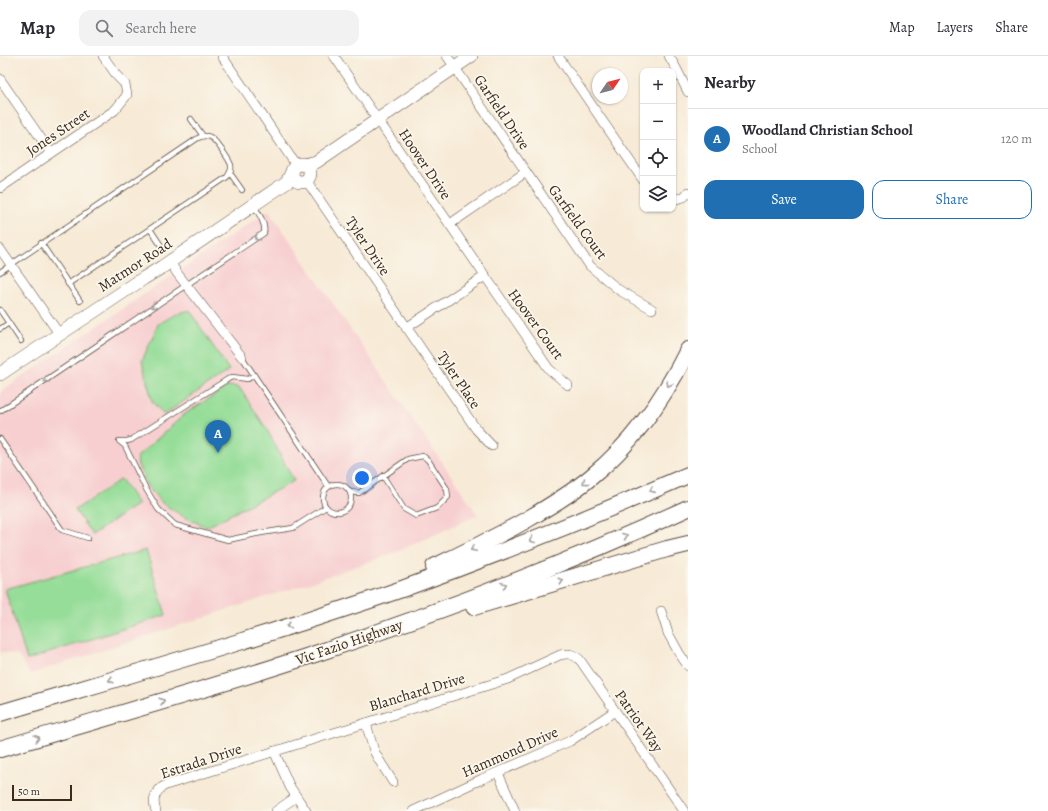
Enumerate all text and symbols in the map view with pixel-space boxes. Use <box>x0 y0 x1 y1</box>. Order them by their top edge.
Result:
search box <box>79 10 359 46</box>
text: Map <box>20 15 55 41</box>
icon: search <box>93 17 115 39</box>
text: Search here <box>125 18 197 38</box>
text: Map <box>889 18 915 37</box>
text: Layers <box>937 18 973 37</box>
text: Share <box>995 18 1028 37</box>
north arrow <box>592 68 628 104</box>
map controls <box>640 68 676 212</box>
button: + <box>640 68 676 104</box>
street label: Garfield Drive <box>470 71 535 154</box>
text: Nearby <box>704 71 755 94</box>
street label: Jones Street <box>22 103 94 161</box>
button: − <box>640 104 676 140</box>
text: Woodland Christian School <box>742 120 913 140</box>
street label: Hoover Drive <box>394 125 456 204</box>
text: A <box>713 130 721 147</box>
text: 120 m <box>1001 130 1032 147</box>
button: locate <box>640 140 676 176</box>
text: School <box>742 140 777 157</box>
button: layers <box>640 176 676 212</box>
street label: Garfield Court <box>544 180 612 264</box>
button: Save <box>704 180 864 219</box>
button: Share <box>872 180 1032 219</box>
street label: Tyler Drive <box>341 213 395 280</box>
street label: Matmor Road <box>94 233 177 296</box>
one-way arrow <box>254 233 261 241</box>
street label: Hoover Court <box>504 285 568 363</box>
one-way arrow <box>151 302 158 309</box>
street label: Tyler Place <box>433 347 486 413</box>
one-way arrow <box>44 375 51 382</box>
one-way arrow <box>667 380 674 387</box>
pin: A <box>205 420 231 453</box>
your location <box>352 468 372 488</box>
one-way arrow <box>582 477 589 484</box>
one-way arrow <box>649 486 656 494</box>
one-way arrow <box>621 533 628 541</box>
one-way arrow <box>529 536 536 544</box>
one-way arrow <box>470 544 478 551</box>
one-way arrow <box>558 577 565 586</box>
one-way arrow <box>501 582 508 590</box>
street label: Vic Fazio Highway <box>292 614 406 670</box>
one-way arrow <box>286 621 293 630</box>
street label: Blanchard Drive <box>367 668 468 716</box>
one-way arrow <box>108 675 115 684</box>
street label: Patriot Way <box>610 686 668 756</box>
one-way arrow <box>158 697 165 706</box>
street label: Hammond Drive <box>459 722 562 782</box>
one-way arrow <box>34 734 41 743</box>
street label: Estrada Drive <box>158 738 244 784</box>
scale bar <box>12 783 72 802</box>
text: 50 m <box>18 784 40 799</box>

